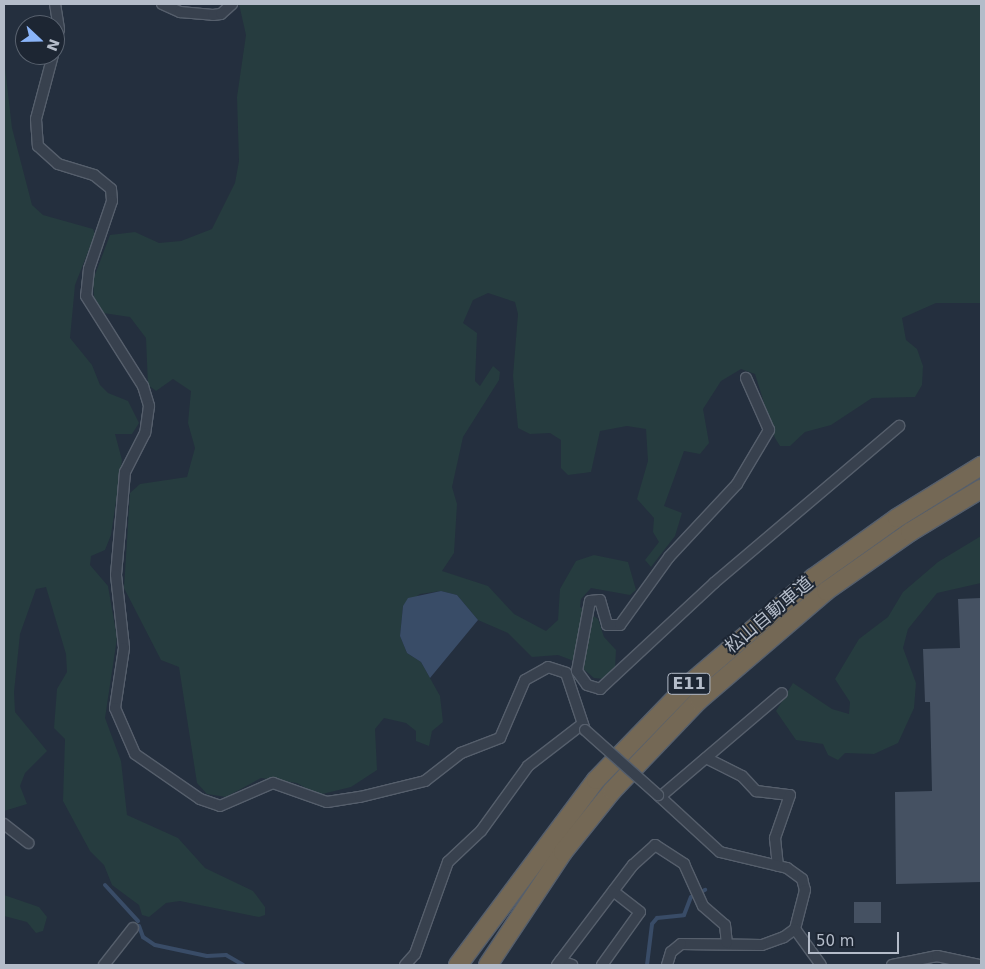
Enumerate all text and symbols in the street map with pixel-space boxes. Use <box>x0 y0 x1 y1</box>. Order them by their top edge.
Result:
north arrow <box>15 15 65 65</box>
text: N <box>44 37 63 53</box>
street label: 松山自動車道 <box>721 572 817 658</box>
road number: E11 <box>666 671 712 698</box>
scale bar <box>810 922 901 954</box>
text: 50 m <box>816 932 854 950</box>

